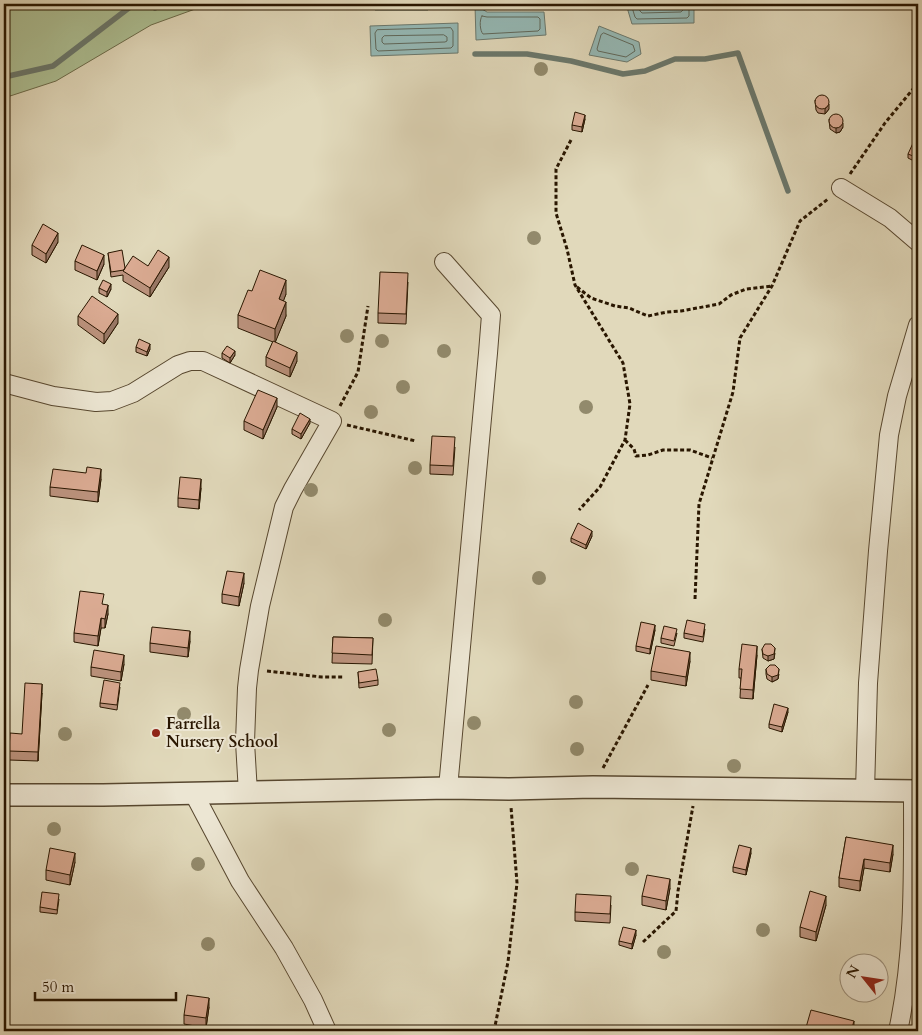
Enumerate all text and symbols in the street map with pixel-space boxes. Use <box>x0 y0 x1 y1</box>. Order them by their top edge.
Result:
place label: Farrella Nursery School <box>166 713 279 753</box>
marker: Farrella Nursery School <box>150 727 162 739</box>
north arrow <box>840 952 890 1002</box>
text: N <box>842 962 864 982</box>
scale bar <box>35 970 176 1002</box>
text: 50 m <box>42 977 74 997</box>

